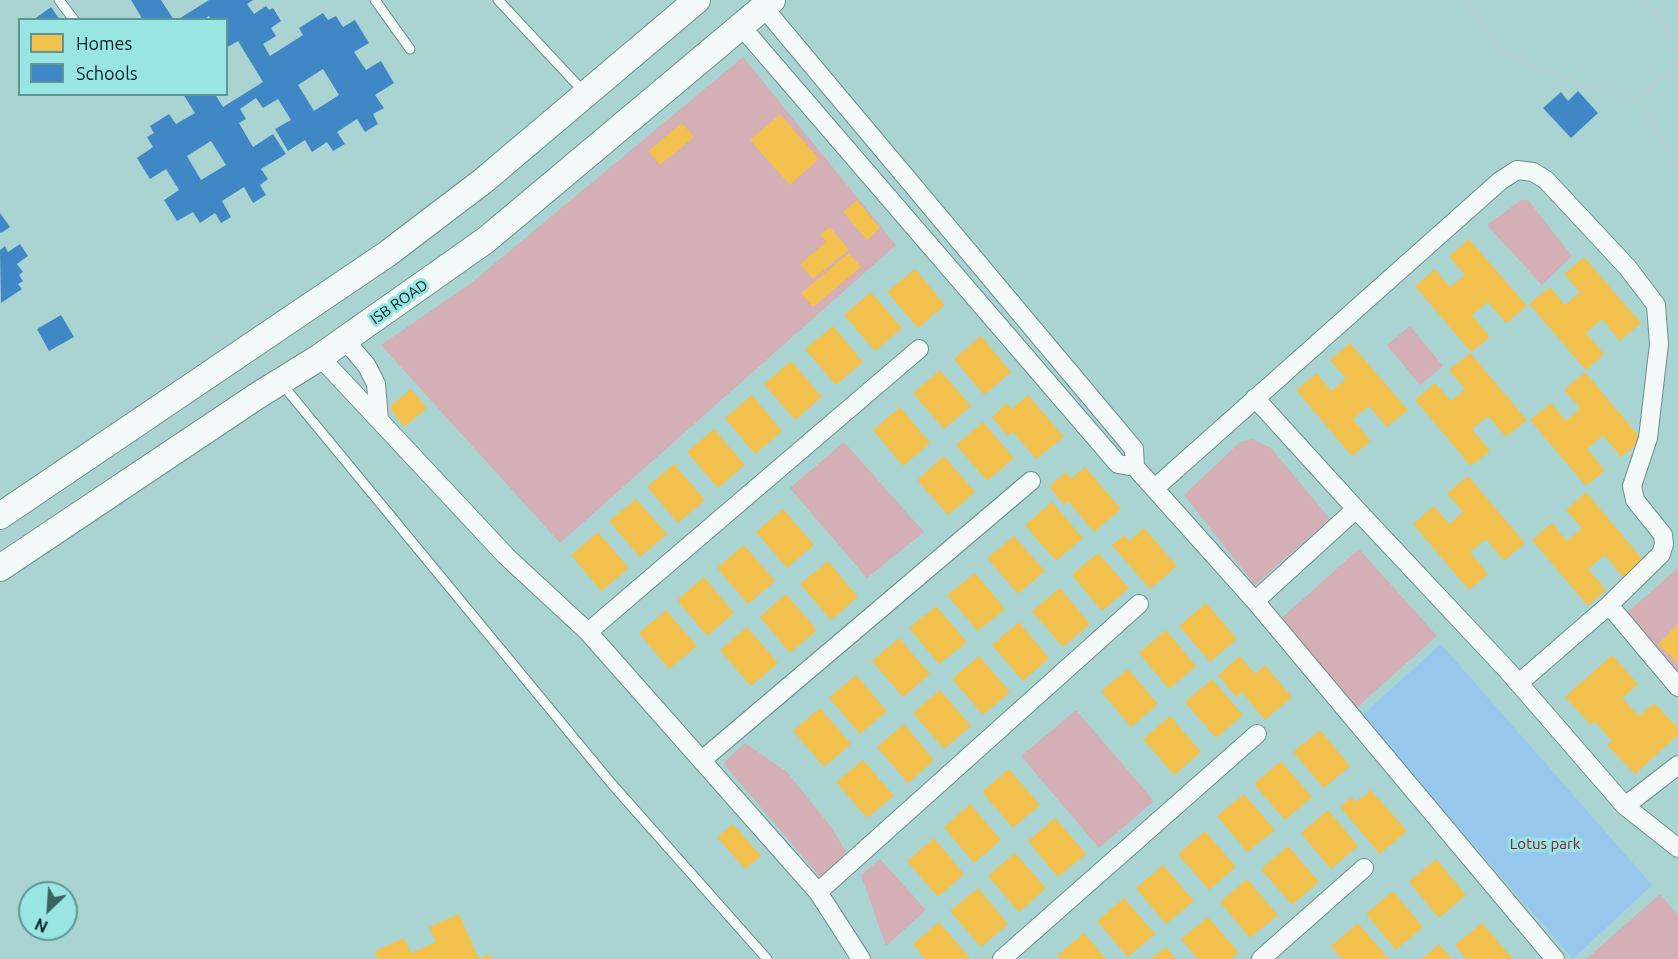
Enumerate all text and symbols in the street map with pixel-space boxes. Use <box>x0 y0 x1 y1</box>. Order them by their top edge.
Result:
legend <box>18 18 228 96</box>
text: Homes <box>76 33 132 53</box>
text: Schools <box>76 63 138 83</box>
street label: ISB ROAD <box>367 276 431 328</box>
park label: Lotus park <box>1510 835 1580 853</box>
north arrow <box>18 881 78 941</box>
text: N <box>32 915 50 936</box>

